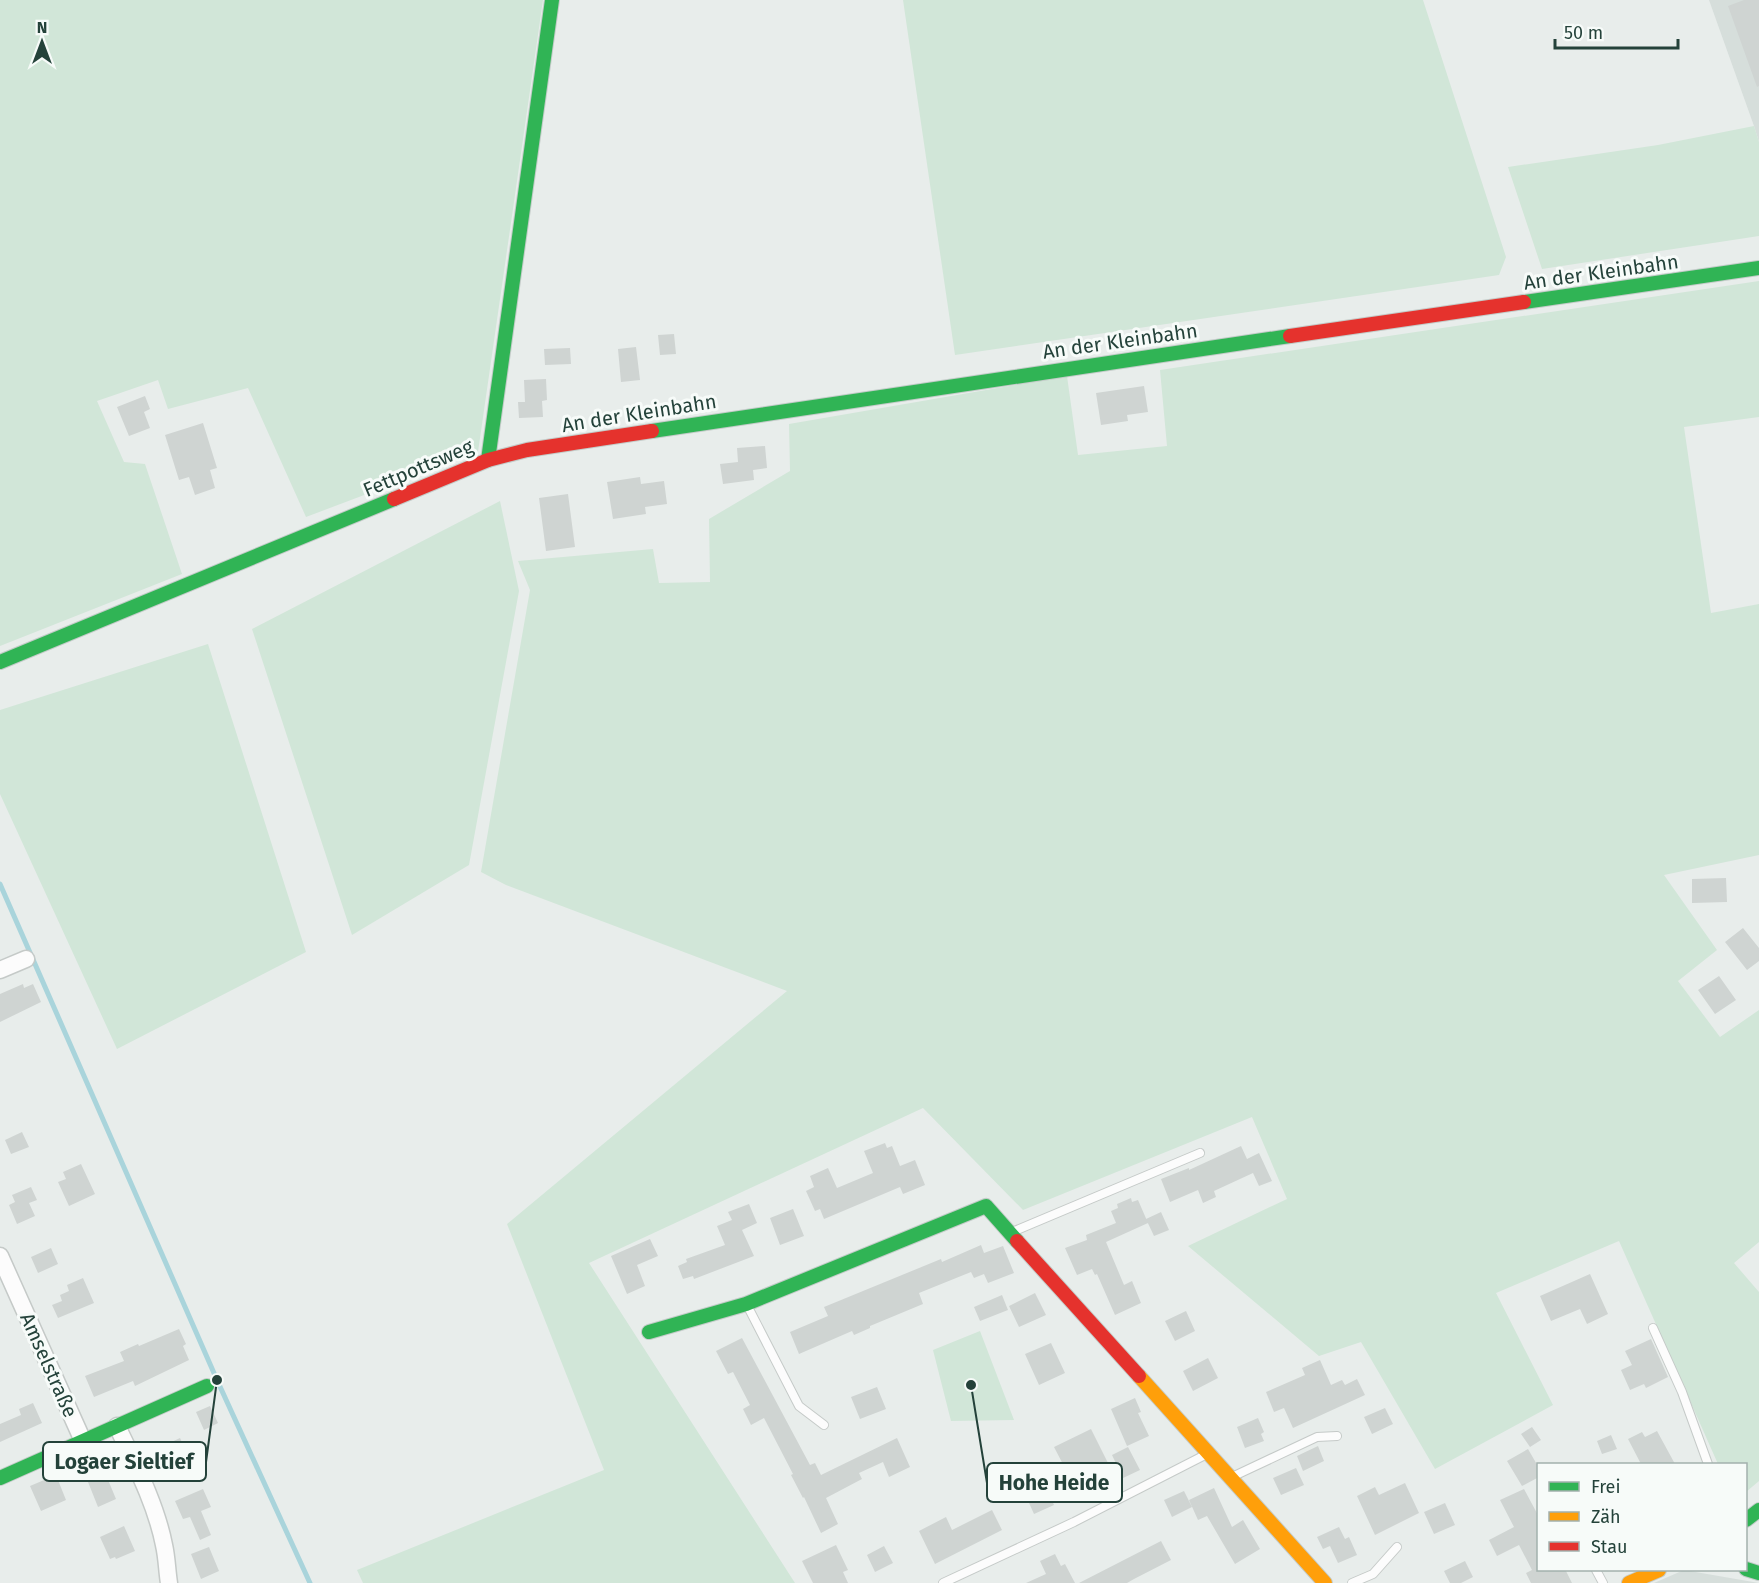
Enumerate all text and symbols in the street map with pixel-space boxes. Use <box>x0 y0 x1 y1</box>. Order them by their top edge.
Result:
north arrow <box>12 12 72 72</box>
scale bar <box>1555 12 1678 50</box>
text: N <box>37 18 47 37</box>
text: 50 m <box>1564 22 1603 44</box>
street label: An der Kleinbahn <box>1522 249 1680 295</box>
street label: An der Kleinbahn <box>1041 318 1199 364</box>
street label: An der Kleinbahn <box>560 389 718 437</box>
street label: Fettpottsweg <box>359 434 477 502</box>
street label: Amselstraße <box>15 1309 83 1421</box>
callout: Logaer Sieltief <box>43 1442 206 1481</box>
text: Logaer Sieltief <box>55 1449 196 1475</box>
callout: Hohe Heide <box>987 1463 1122 1502</box>
legend <box>1537 1463 1747 1571</box>
text: Hohe Heide <box>999 1470 1110 1496</box>
text: Frei <box>1591 1476 1621 1498</box>
text: Zäh <box>1591 1506 1620 1528</box>
text: Stau <box>1591 1536 1627 1558</box>

